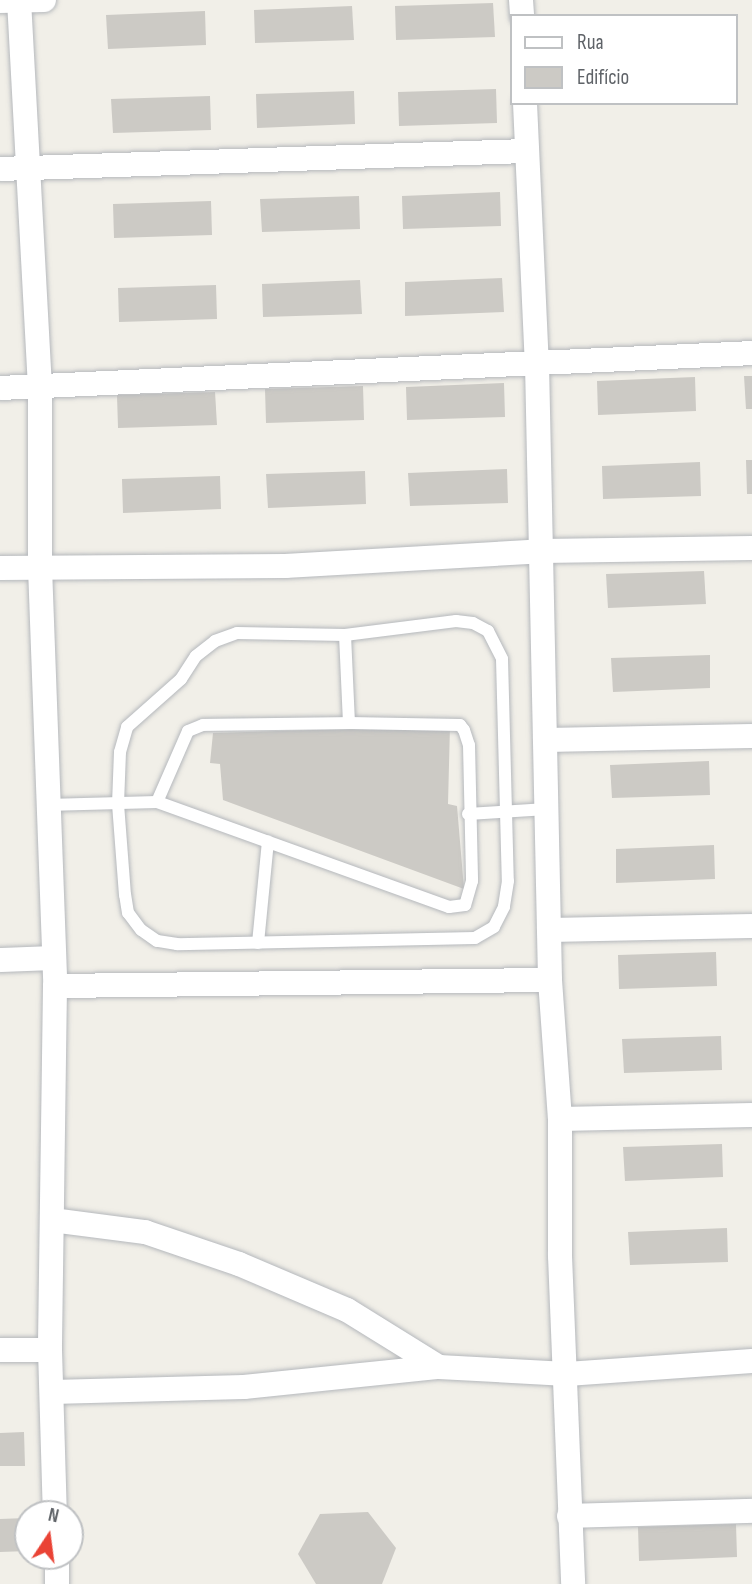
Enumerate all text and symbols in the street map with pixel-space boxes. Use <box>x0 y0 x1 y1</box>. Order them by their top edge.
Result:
legend <box>510 14 738 105</box>
text: Rua <box>577 30 604 55</box>
text: Edifício <box>577 65 629 90</box>
north arrow <box>14 1500 84 1570</box>
text: N <box>46 1504 61 1528</box>

